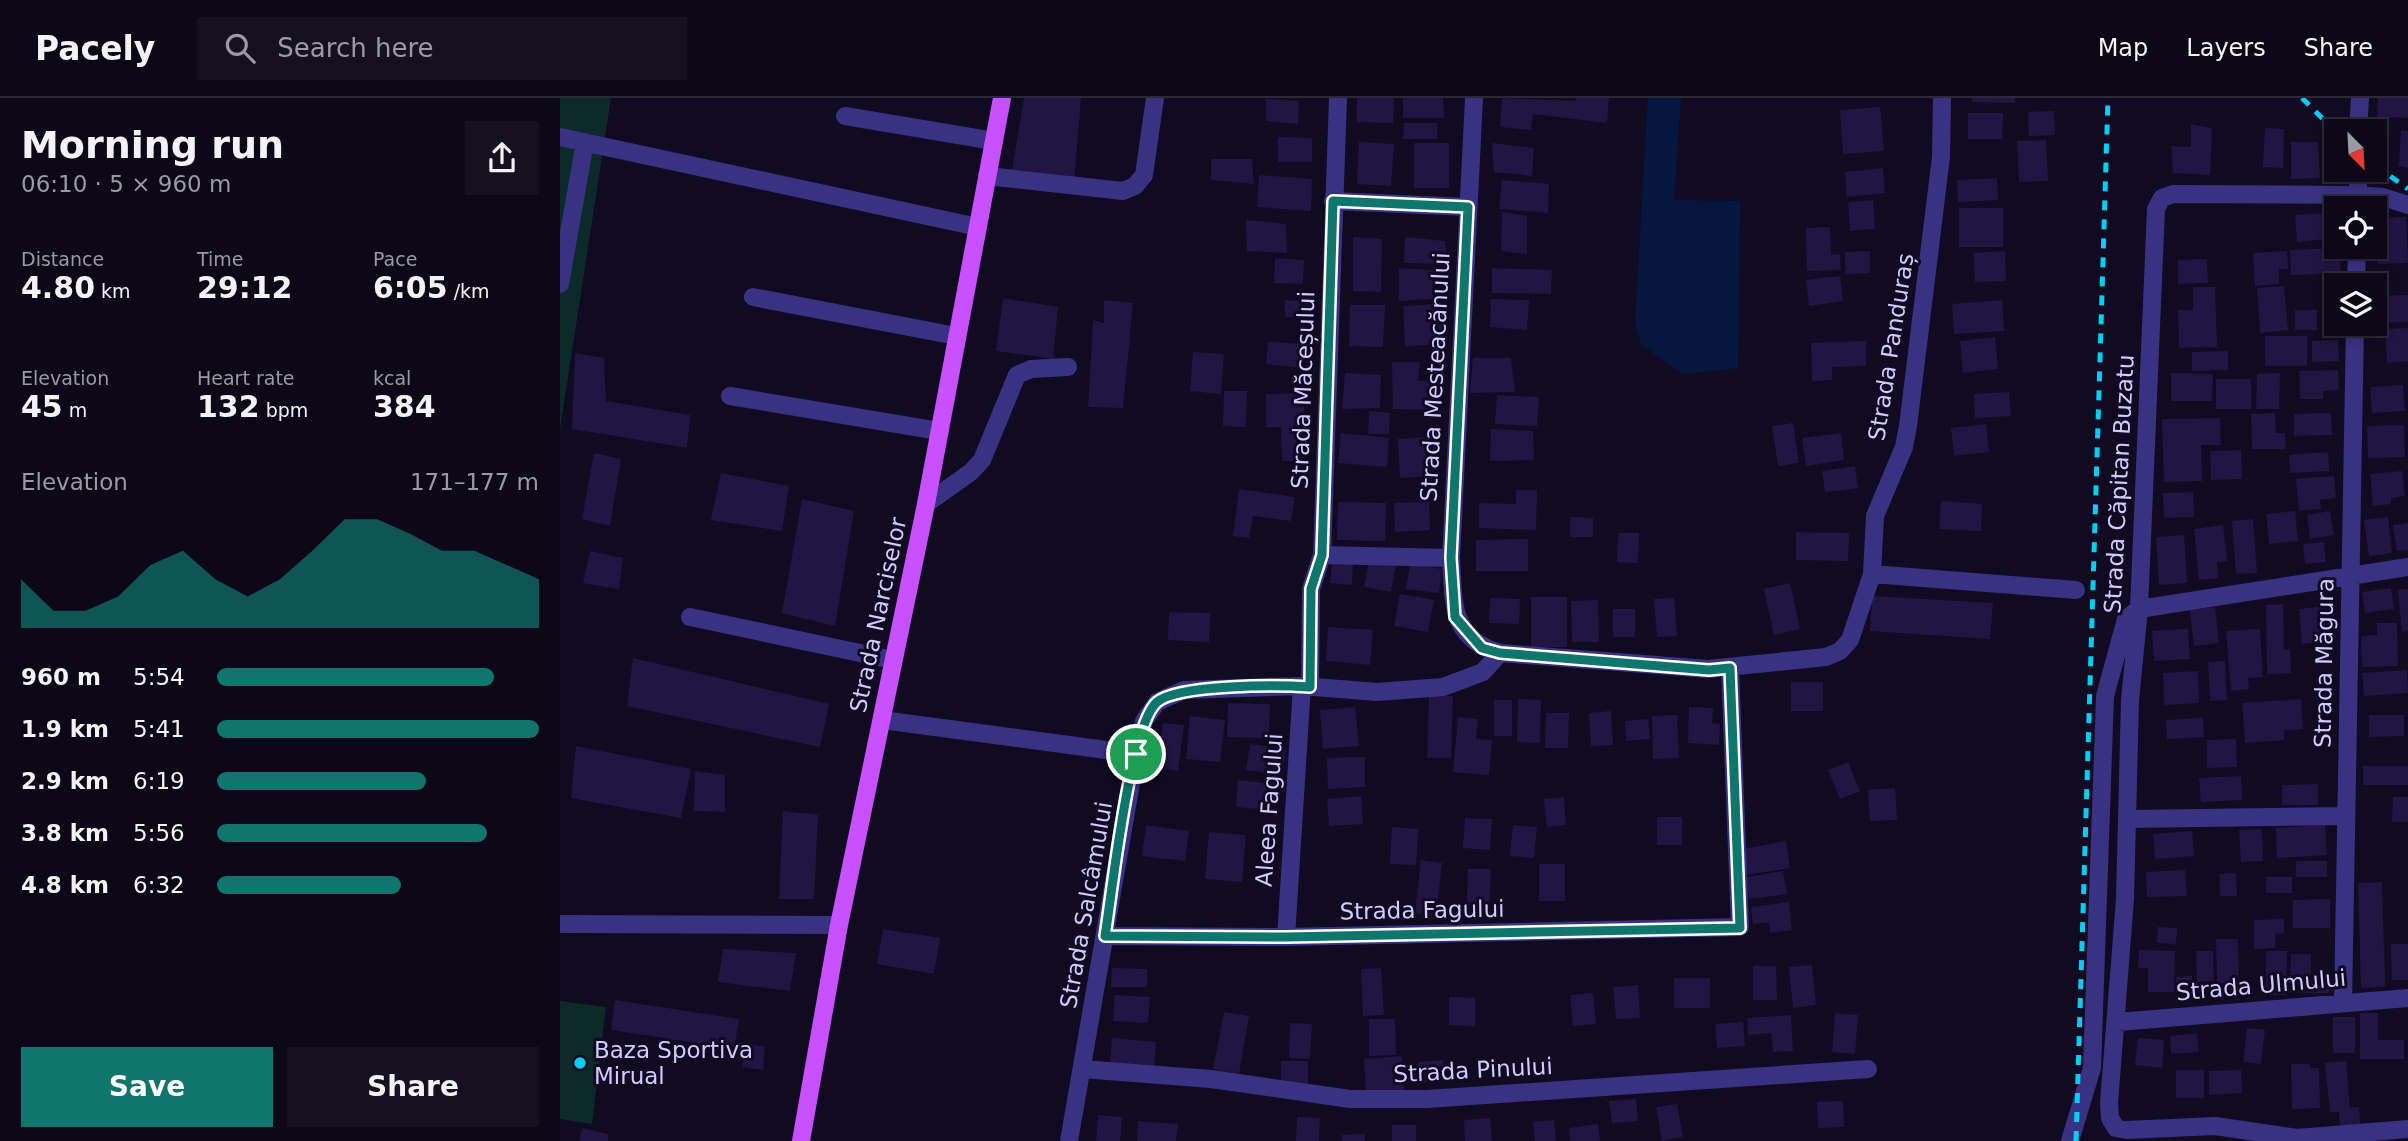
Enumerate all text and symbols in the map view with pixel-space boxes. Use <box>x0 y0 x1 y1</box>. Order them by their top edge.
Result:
search box <box>197 17 687 80</box>
text: Pacely <box>35 29 155 68</box>
icon: search <box>221 29 259 67</box>
text: Search here <box>277 33 434 63</box>
text: Map <box>2098 34 2148 62</box>
text: Layers <box>2186 34 2266 62</box>
text: Share <box>2304 34 2373 62</box>
north arrow <box>2324 119 2387 182</box>
map controls <box>2324 119 2387 336</box>
button: share <box>465 121 539 195</box>
text: Morning run <box>21 123 284 167</box>
text: 06:10 · 5 × 960 m <box>21 171 231 197</box>
button: locate <box>2324 196 2387 259</box>
text: Distance <box>21 248 104 270</box>
text: Time <box>197 248 244 270</box>
text: Pace <box>373 248 417 270</box>
street label: Strada Panduraș <box>1863 251 1919 443</box>
street label: Strada Mesteacănului <box>1415 252 1455 502</box>
text: 4.80 <box>21 270 95 305</box>
text: 29:12 <box>197 270 293 305</box>
text: 6:05 <box>373 270 448 305</box>
button: layers <box>2324 273 2387 336</box>
text: km <box>95 280 131 302</box>
text: /km <box>448 280 490 302</box>
street label: Strada Măceșului <box>1287 291 1319 489</box>
street label: Strada Căpitan Buzatu <box>2099 354 2139 614</box>
text: Elevation <box>21 367 109 389</box>
text: Heart rate <box>197 367 295 389</box>
text: kcal <box>373 367 411 389</box>
text: 45 <box>21 389 63 424</box>
text: 132 <box>197 389 260 424</box>
text: 384 <box>373 389 436 424</box>
text: m <box>63 399 87 421</box>
text: bpm <box>260 399 308 421</box>
text: Elevation <box>21 469 128 495</box>
text: 171–177 m <box>410 469 539 495</box>
street label: Strada Narciselor <box>845 515 911 715</box>
street label: Strada Măgura <box>2310 578 2338 748</box>
text: 960 m <box>21 664 101 690</box>
text: 5:54 <box>133 664 185 690</box>
text: 1.9 km <box>21 716 109 742</box>
text: 5:41 <box>133 716 185 742</box>
pin <box>1106 724 1166 784</box>
street label: Aleea Fagului <box>1251 732 1287 888</box>
icon: arrive <box>1117 735 1155 773</box>
text: 2.9 km <box>21 768 109 794</box>
text: 6:19 <box>133 768 185 794</box>
street label: Strada Salcâmului <box>1055 800 1117 1010</box>
text: 3.8 km <box>21 820 109 846</box>
text: 5:56 <box>133 820 185 846</box>
text: 4.8 km <box>21 872 109 898</box>
text: 6:32 <box>133 872 185 898</box>
street label: Strada Fagului <box>1339 896 1505 924</box>
street label: Strada Ulmului <box>2175 965 2347 1005</box>
place label: Baza Sportiva Mirual <box>594 1037 753 1089</box>
button: Save <box>21 1047 273 1127</box>
button: Share <box>287 1047 539 1127</box>
street label: Strada Pinului <box>1393 1053 1553 1087</box>
marker: Baza Sportiva Mirual <box>572 1055 588 1071</box>

